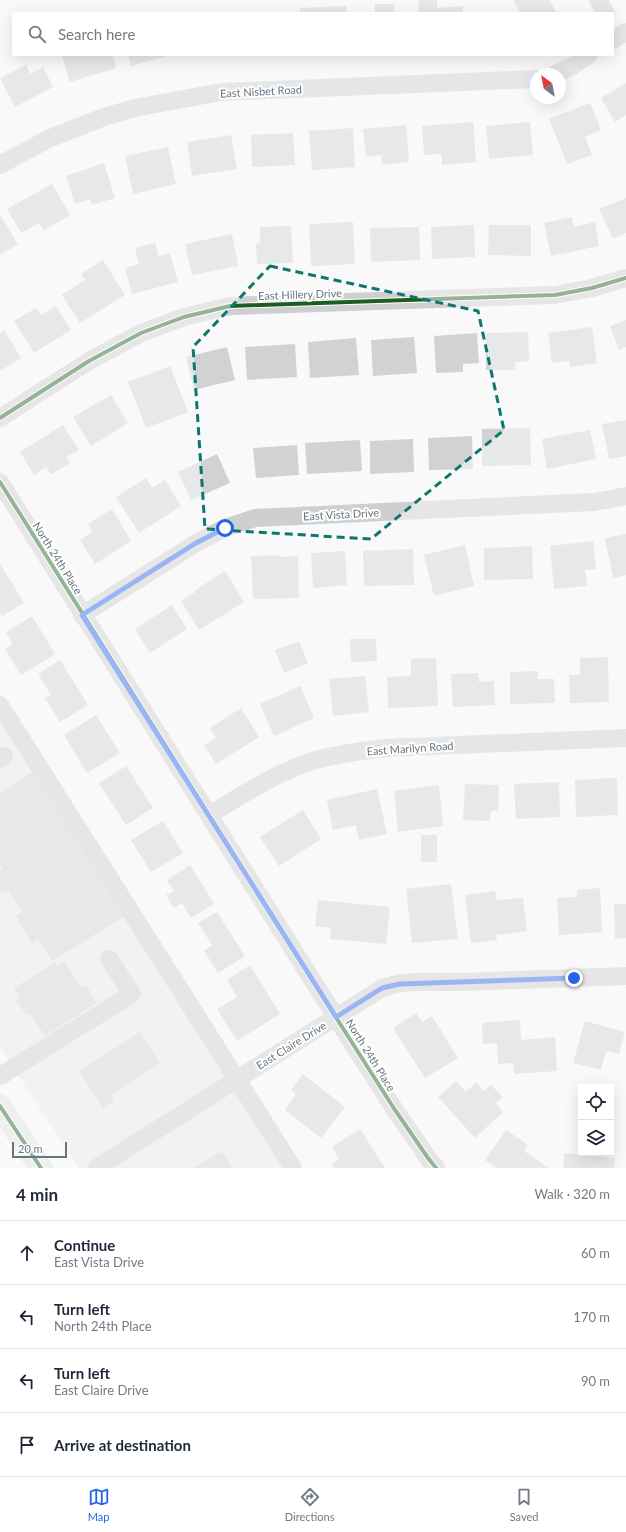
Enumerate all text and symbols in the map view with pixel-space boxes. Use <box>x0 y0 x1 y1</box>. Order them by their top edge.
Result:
search box <box>12 12 614 56</box>
icon: search <box>26 23 48 45</box>
text: Search here <box>58 25 135 43</box>
north arrow <box>530 68 566 104</box>
street label: East Nisbet Road <box>220 82 302 100</box>
street label: East Hillery Drive <box>258 286 342 302</box>
street label: East Vista Drive <box>303 506 380 522</box>
route start <box>216 519 234 537</box>
street label: North 24th Place <box>31 520 86 597</box>
street label: East Marilyn Road <box>366 738 454 758</box>
route end <box>565 969 583 987</box>
street label: North 24th Place <box>344 1017 399 1094</box>
street label: East Claire Drive <box>254 1018 329 1072</box>
map controls <box>578 1084 614 1156</box>
button: locate <box>578 1084 614 1120</box>
button: layers <box>578 1120 614 1156</box>
scale bar <box>12 1140 67 1159</box>
text: 20 m <box>18 1142 43 1155</box>
text: 4 min <box>16 1184 58 1205</box>
text: Walk · 320 m <box>534 1186 610 1202</box>
text: Continue <box>54 1236 115 1254</box>
icon: ahead <box>16 1242 38 1264</box>
text: 60 m <box>581 1245 610 1261</box>
text: East Vista Drive <box>54 1254 144 1270</box>
text: Turn left <box>54 1300 110 1318</box>
icon: left <box>16 1306 38 1328</box>
text: 170 m <box>573 1309 610 1325</box>
text: North 24th Place <box>54 1318 152 1334</box>
text: Turn left <box>54 1364 110 1382</box>
icon: left <box>16 1370 38 1392</box>
text: 90 m <box>581 1373 610 1389</box>
text: East Claire Drive <box>54 1382 149 1398</box>
icon: arrive <box>16 1434 38 1456</box>
text: Arrive at destination <box>54 1436 191 1454</box>
tab: Map <box>88 1486 110 1523</box>
tab: Directions <box>285 1486 334 1523</box>
tab: Saved <box>510 1486 538 1523</box>

